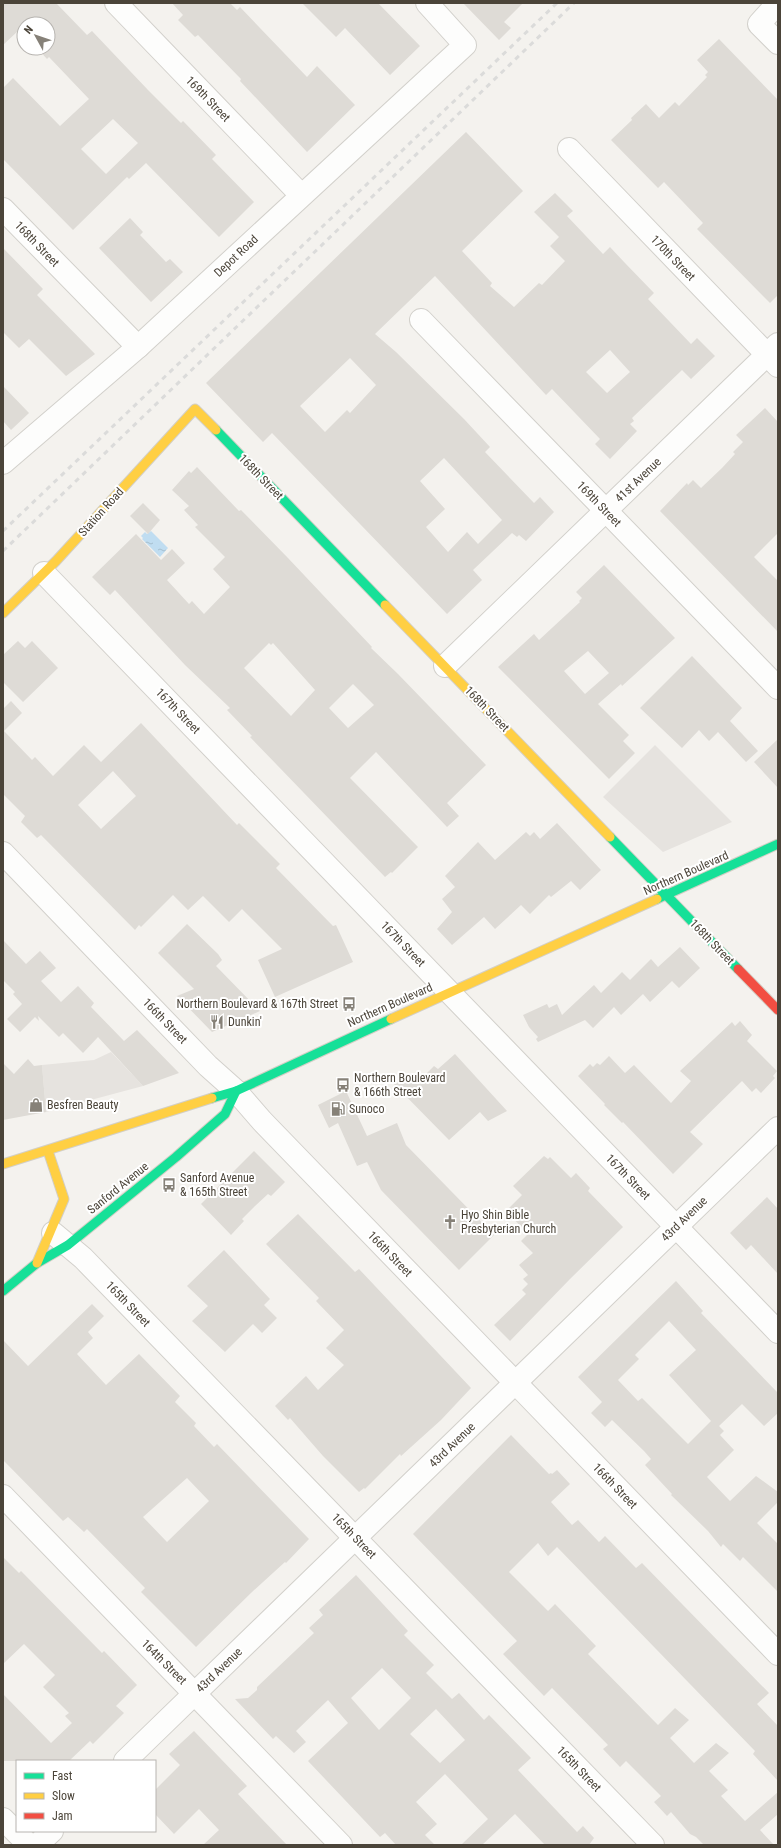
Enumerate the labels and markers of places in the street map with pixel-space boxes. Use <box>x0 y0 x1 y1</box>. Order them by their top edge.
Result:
bus stop icon: Northern Boulevard & 167th Street <box>341 996 357 1012</box>
place label: Northern Boulevard & 167th Street <box>176 997 338 1011</box>
restaurant icon: Dunkin' <box>209 1014 225 1030</box>
place label: Dunkin' <box>228 1015 262 1029</box>
place label: Northern Boulevard & 166th Street <box>354 1071 446 1099</box>
bus stop icon: Northern Boulevard & 166th Street <box>335 1077 351 1093</box>
shop icon: Besfren Beauty <box>28 1097 44 1113</box>
place label: Besfren Beauty <box>47 1098 118 1112</box>
fuel station icon: Sunoco <box>330 1101 346 1117</box>
place label: Sunoco <box>349 1102 384 1116</box>
place label: Sanford Avenue & 165th Street <box>180 1171 255 1199</box>
bus stop icon: Sanford Avenue & 165th Street <box>161 1177 177 1193</box>
place label: Hyo Shin Bible Presbyterian Church <box>461 1208 557 1236</box>
church icon: Hyo Shin Bible Presbyterian Church <box>442 1214 458 1230</box>

